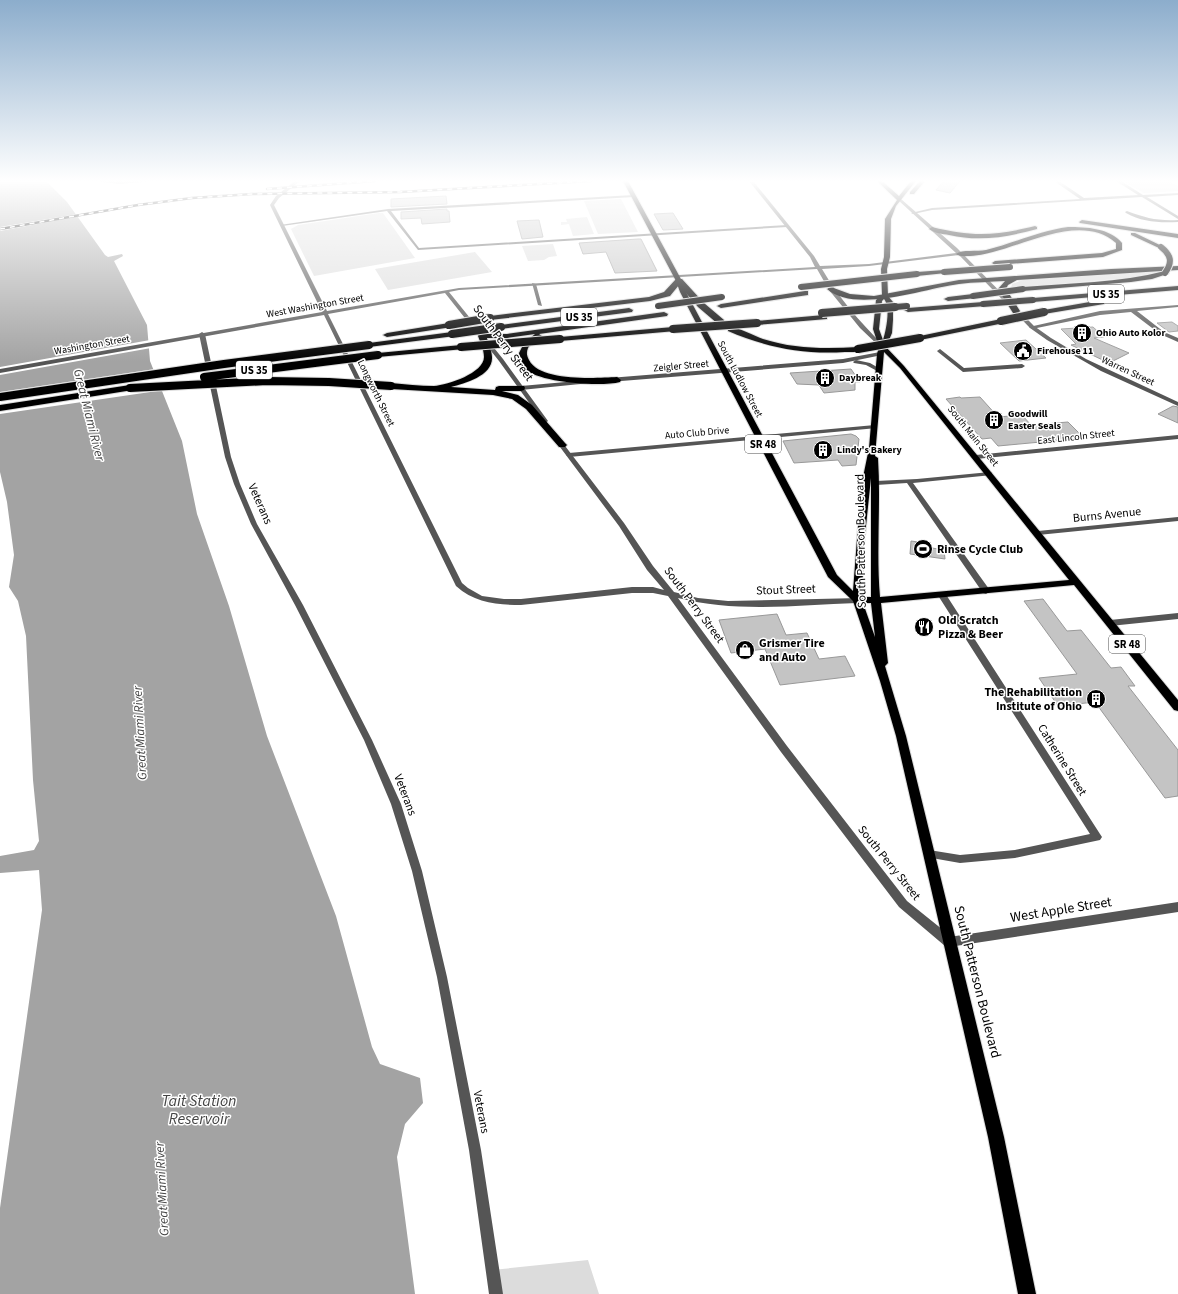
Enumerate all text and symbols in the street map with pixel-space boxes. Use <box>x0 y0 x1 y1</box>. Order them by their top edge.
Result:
road number: US 35 <box>1088 285 1124 303</box>
street label: West Washington Street <box>265 290 365 321</box>
street label: South Perry Street <box>469 301 537 385</box>
road number: US 35 <box>561 308 597 326</box>
building icon: Ohio Auto Kolor <box>1071 322 1093 344</box>
place label: Ohio Auto Kolor <box>1096 326 1165 340</box>
street label: Washington Street <box>53 331 132 359</box>
street label: South Ludlow Street <box>714 338 766 420</box>
public building icon: Firehouse 11 <box>1012 340 1034 362</box>
place label: Firehouse 11 <box>1037 344 1093 358</box>
street label: Warren Street <box>1099 353 1157 390</box>
street label: Longworth Street <box>354 357 398 429</box>
street label: Zeigler Street <box>653 357 710 375</box>
road number: US 35 <box>236 361 272 379</box>
water label: Great Miami River <box>69 367 109 463</box>
building icon: Daybreak <box>814 367 836 389</box>
place label: Daybreak <box>839 371 882 385</box>
street label: South Main Street <box>944 403 1002 470</box>
place label: Goodwill Easter Seals <box>1008 407 1062 433</box>
building icon: Goodwill Easter Seals <box>983 409 1005 431</box>
street label: Auto Club Drive <box>664 423 730 443</box>
street label: East Lincoln Street <box>1037 426 1116 448</box>
road number: SR 48 <box>745 435 781 453</box>
building icon: Lindy's Bakery <box>812 439 834 461</box>
place label: Lindy's Bakery <box>837 443 903 457</box>
street label: South Patterson Boulevard <box>851 474 871 608</box>
street label: Veterans <box>243 481 277 527</box>
street label: Burns Avenue <box>1072 503 1142 527</box>
sports icon: Rinse Cycle Club <box>912 538 934 560</box>
place label: Rinse Cycle Club <box>937 541 1023 558</box>
street label: South Perry Street <box>660 563 728 647</box>
street label: Stout Street <box>756 580 816 600</box>
place label: Old Scratch Pizza & Beer <box>938 612 1003 643</box>
restaurant icon: Old Scratch Pizza & Beer <box>913 616 935 638</box>
place label: Grismer Tire and Auto <box>759 635 825 666</box>
road number: SR 48 <box>1109 635 1145 653</box>
shop icon: Grismer Tire and Auto <box>734 639 756 661</box>
place label: The Rehabilitation Institute of Ohio <box>984 684 1082 715</box>
water label: Great Miami River <box>129 685 151 780</box>
building icon: The Rehabilitation Institute of Ohio <box>1085 688 1107 710</box>
street label: Catherine Street <box>1033 721 1091 799</box>
street label: Veterans <box>389 772 421 818</box>
street label: South Perry Street <box>854 822 924 904</box>
street label: West Apple Street <box>1009 892 1113 928</box>
street label: South Patterson Boulevard <box>948 904 1006 1060</box>
street label: Veterans <box>469 1089 493 1135</box>
water label: Tait Station Reservoir <box>161 1090 237 1130</box>
water label: Great Miami River <box>151 1141 173 1236</box>

